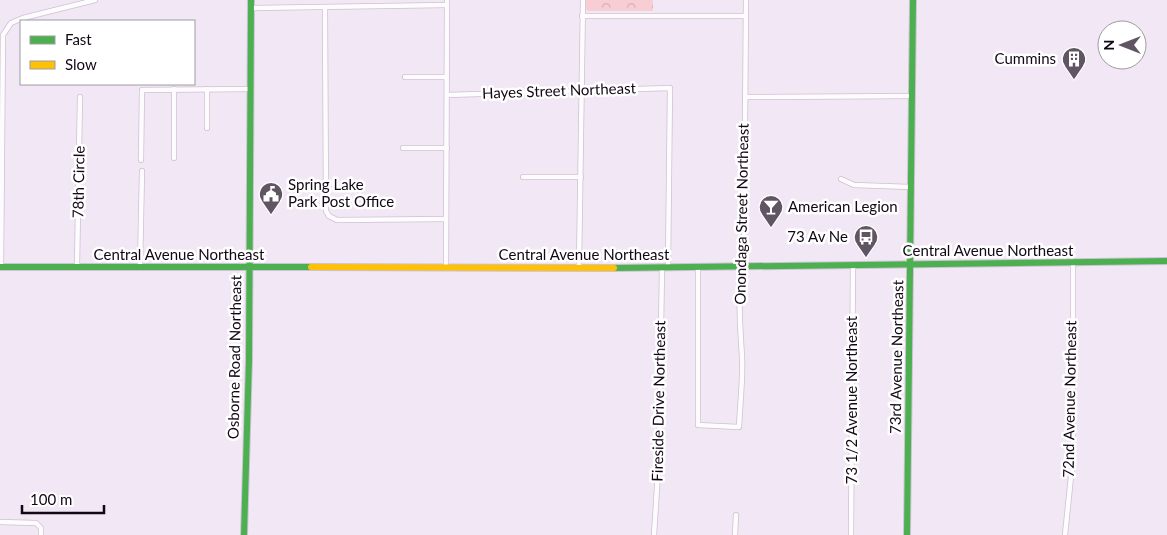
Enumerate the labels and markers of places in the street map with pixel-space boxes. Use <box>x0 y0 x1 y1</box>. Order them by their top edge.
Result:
building icon: Cummins <box>1061 46 1087 80</box>
place label: Cummins <box>995 49 1056 67</box>
place label: Spring Lake Park Post Office <box>288 175 394 210</box>
public building icon: Spring Lake Park Post Office <box>258 181 284 215</box>
bar icon: American Legion <box>758 194 784 228</box>
place label: American Legion <box>788 197 898 215</box>
bus stop icon: 73 Av Ne <box>853 224 879 258</box>
place label: 73 Av Ne <box>787 227 848 245</box>

